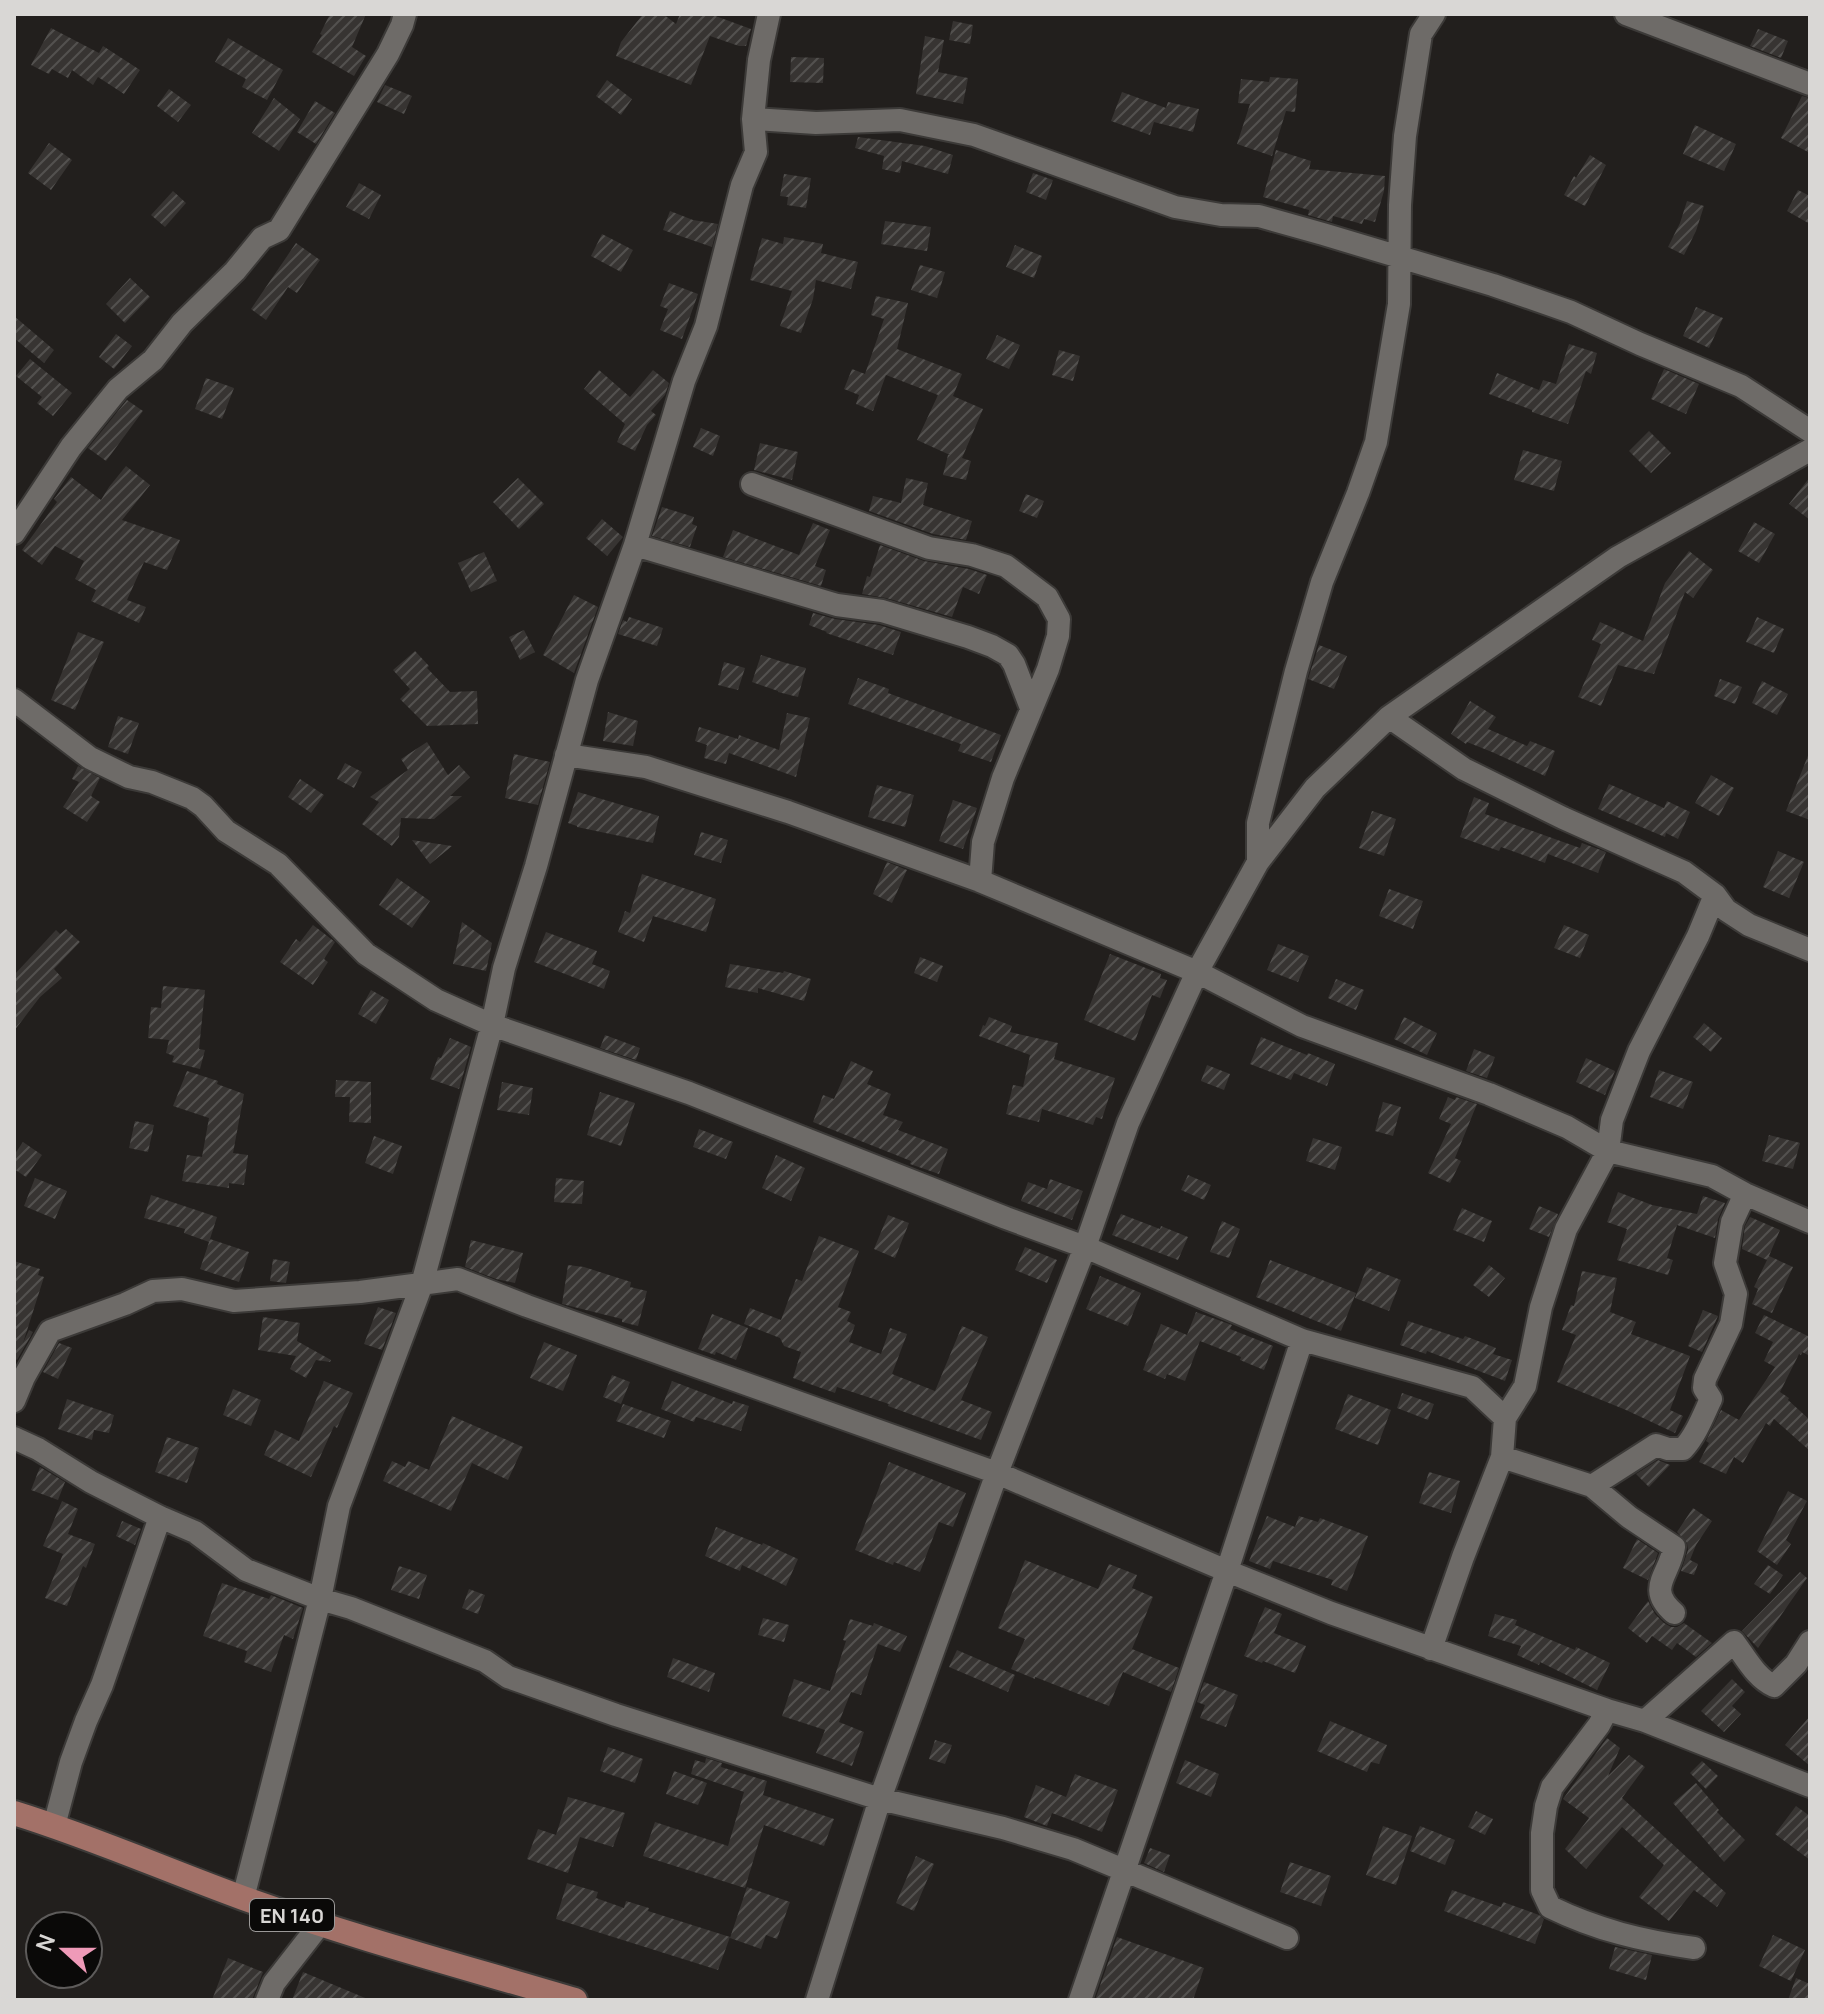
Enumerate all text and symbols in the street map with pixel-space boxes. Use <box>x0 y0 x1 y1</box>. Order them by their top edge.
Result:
road number: EN 140 <box>250 1899 334 1931</box>
north arrow <box>24 1910 104 1990</box>
text: N <box>28 1930 62 1956</box>

